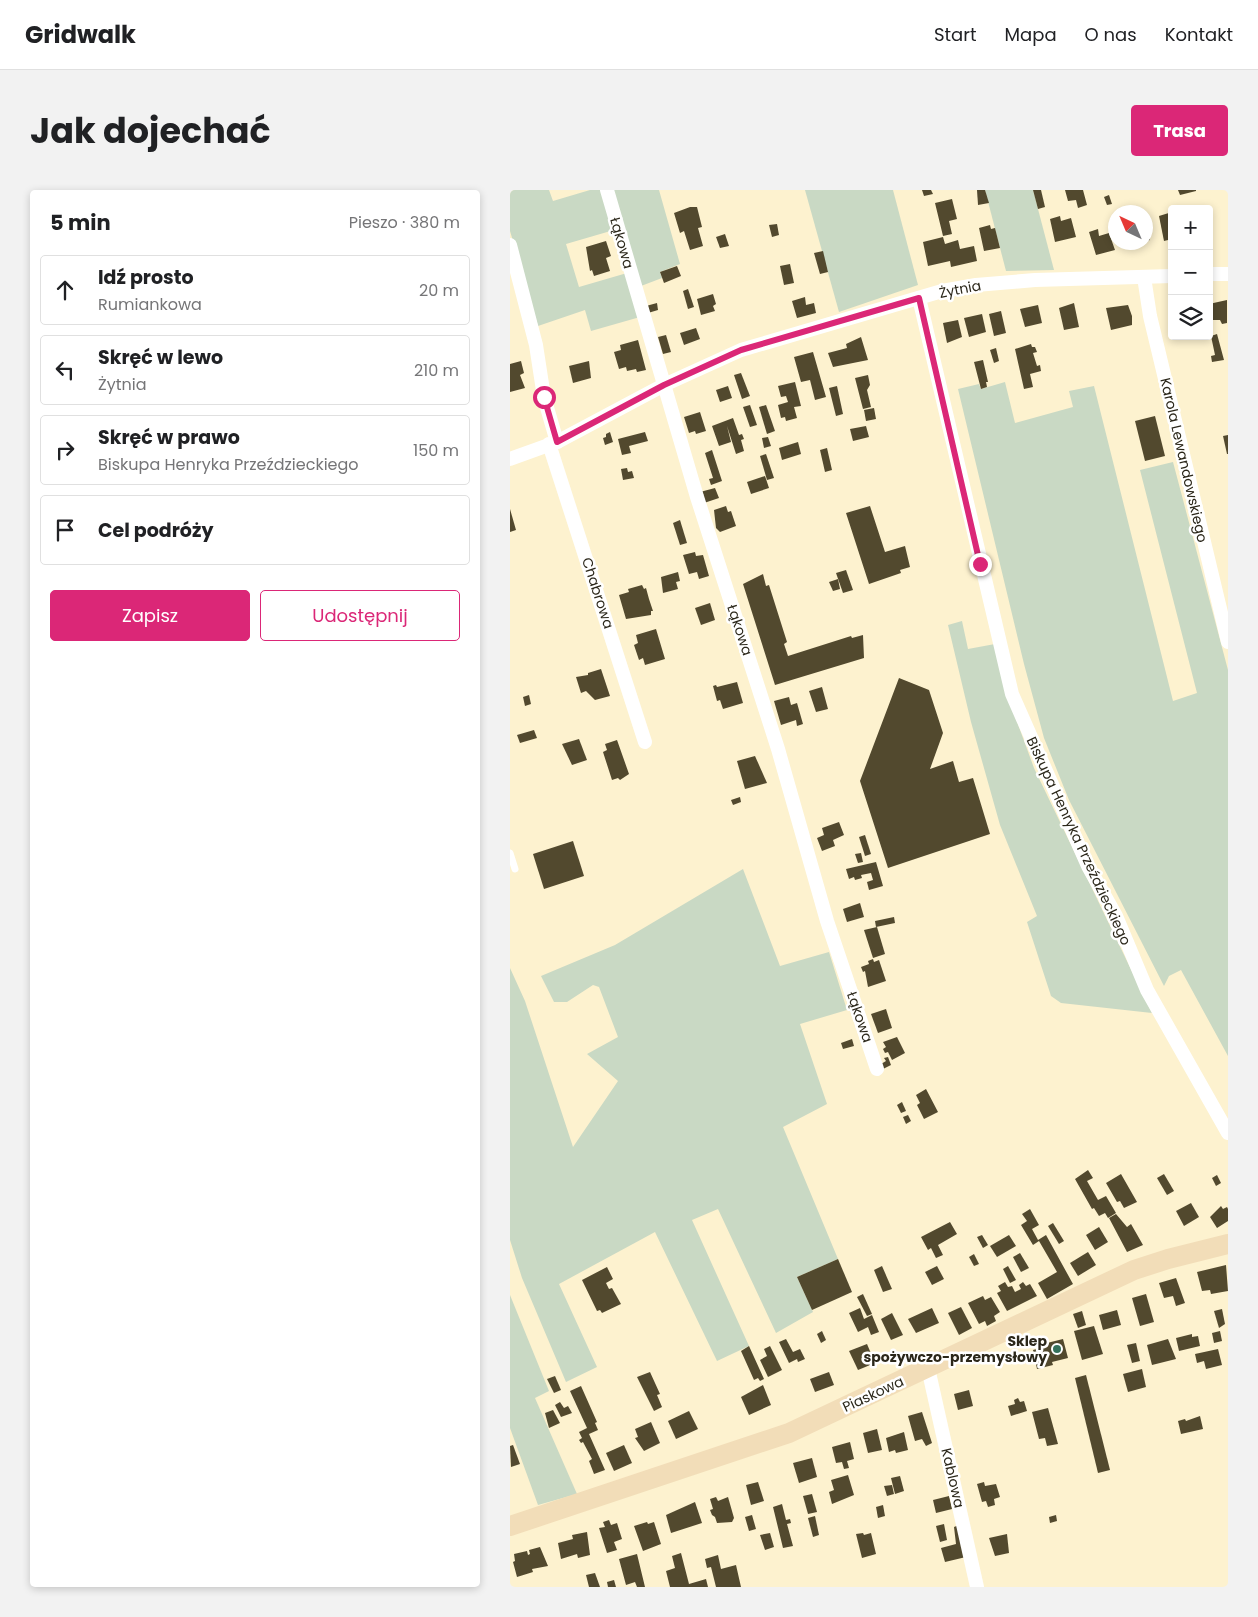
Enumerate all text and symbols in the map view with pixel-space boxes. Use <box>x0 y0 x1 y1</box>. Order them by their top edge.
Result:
text: Gridwalk <box>25 18 136 51</box>
text: Start <box>934 22 977 47</box>
text: Mapa <box>1005 22 1057 47</box>
text: O nas <box>1085 22 1137 47</box>
text: Kontakt <box>1165 22 1233 47</box>
button: Trasa <box>1131 105 1228 156</box>
text: Jak dojechać <box>30 106 271 155</box>
north arrow <box>1108 205 1153 250</box>
map controls <box>1168 205 1213 340</box>
button: + <box>1168 205 1213 250</box>
text: 5 min <box>50 208 111 237</box>
text: Pieszo · 380 m <box>349 211 460 234</box>
street label: Łąkowa <box>605 215 639 271</box>
button: − <box>1168 250 1213 295</box>
text: Idź prosto <box>98 264 194 291</box>
street label: Żytnia <box>937 275 983 303</box>
icon: ahead <box>51 276 79 304</box>
text: 20 m <box>419 279 459 302</box>
text: Rumiankowa <box>98 293 202 316</box>
button: layers <box>1168 295 1213 340</box>
text: Skręć w lewo <box>98 344 223 371</box>
icon: left <box>51 356 79 384</box>
text: 210 m <box>414 359 459 382</box>
text: Żytnia <box>98 373 146 396</box>
street label: Karola Lewandowskiego <box>1155 376 1213 544</box>
route start <box>533 386 556 409</box>
text: Skręć w prawo <box>98 424 240 451</box>
icon: right <box>51 436 79 464</box>
text: 150 m <box>413 439 459 462</box>
text: Biskupa Henryka Przeździeckiego <box>98 453 359 476</box>
icon: arrive <box>51 516 79 544</box>
text: Cel podróży <box>98 517 213 544</box>
route end <box>969 553 992 576</box>
street label: Chabrowa <box>577 555 619 631</box>
button: Zapisz <box>50 590 250 641</box>
button: Udostępnij <box>260 590 460 641</box>
street label: Łąkowa <box>722 602 758 658</box>
street label: Biskupa Henryka Przeździeckiego <box>1022 733 1136 949</box>
street label: Łąkowa <box>842 989 878 1045</box>
place label: Sklep spożywczo-przemysłowy <box>863 1331 1047 1367</box>
marker: Sklep spożywczo-przemysłowy <box>1051 1343 1063 1355</box>
street label: Piaskowa <box>839 1371 907 1417</box>
street label: Kablowa <box>936 1446 970 1510</box>

